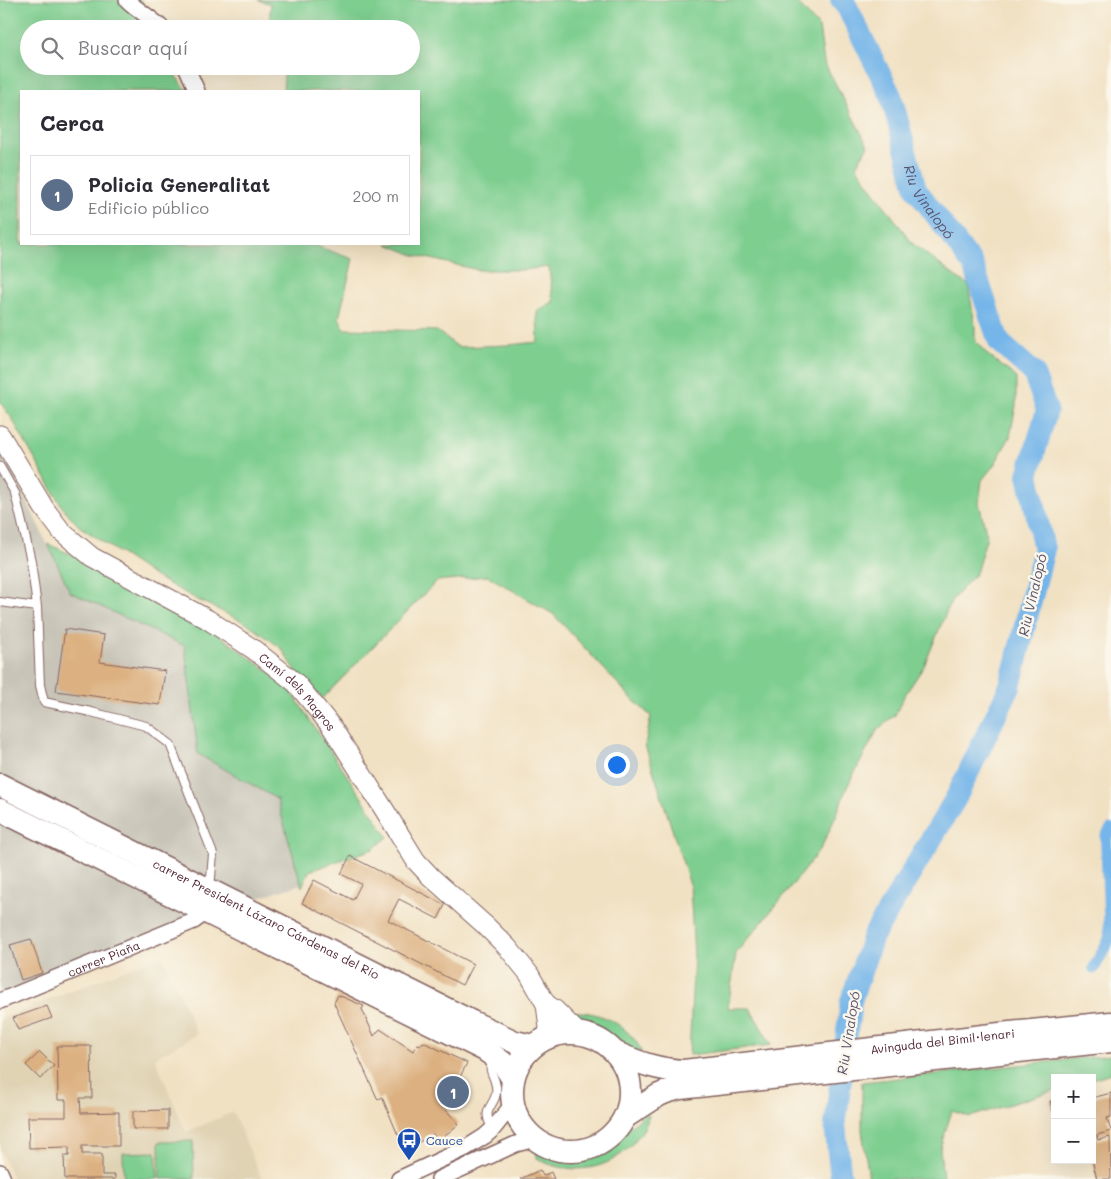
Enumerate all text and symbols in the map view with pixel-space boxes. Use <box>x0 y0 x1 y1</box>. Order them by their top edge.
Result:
search box <box>20 20 420 75</box>
icon: search <box>38 34 66 62</box>
text: Buscar aquí <box>78 35 188 60</box>
text: Cerca <box>40 109 105 136</box>
water label: Riu Vinalopó <box>900 162 959 242</box>
text: Policia Generalitat <box>88 172 270 197</box>
text: 1 <box>53 185 61 206</box>
text: 200 m <box>352 185 399 206</box>
text: Edificio público <box>88 197 209 218</box>
water label: Riu Vinalopó <box>1013 552 1051 638</box>
street label: Camí dels Magros <box>256 649 340 734</box>
your location <box>604 752 630 778</box>
street label: carrer President Lázaro Cárdenas del Río <box>150 855 382 982</box>
street label: carrer Piaña <box>65 936 142 980</box>
water label: Riu Vinalopó <box>832 990 864 1076</box>
street label: Avinguda del Bimil·lenari <box>869 1025 1015 1057</box>
pin: 1 <box>437 1073 469 1111</box>
map controls <box>1051 1074 1096 1164</box>
button: + <box>1051 1074 1096 1119</box>
button: − <box>1051 1119 1096 1164</box>
bus stop icon: Cauce <box>396 1127 422 1161</box>
place label: Cauce <box>426 1132 463 1148</box>

